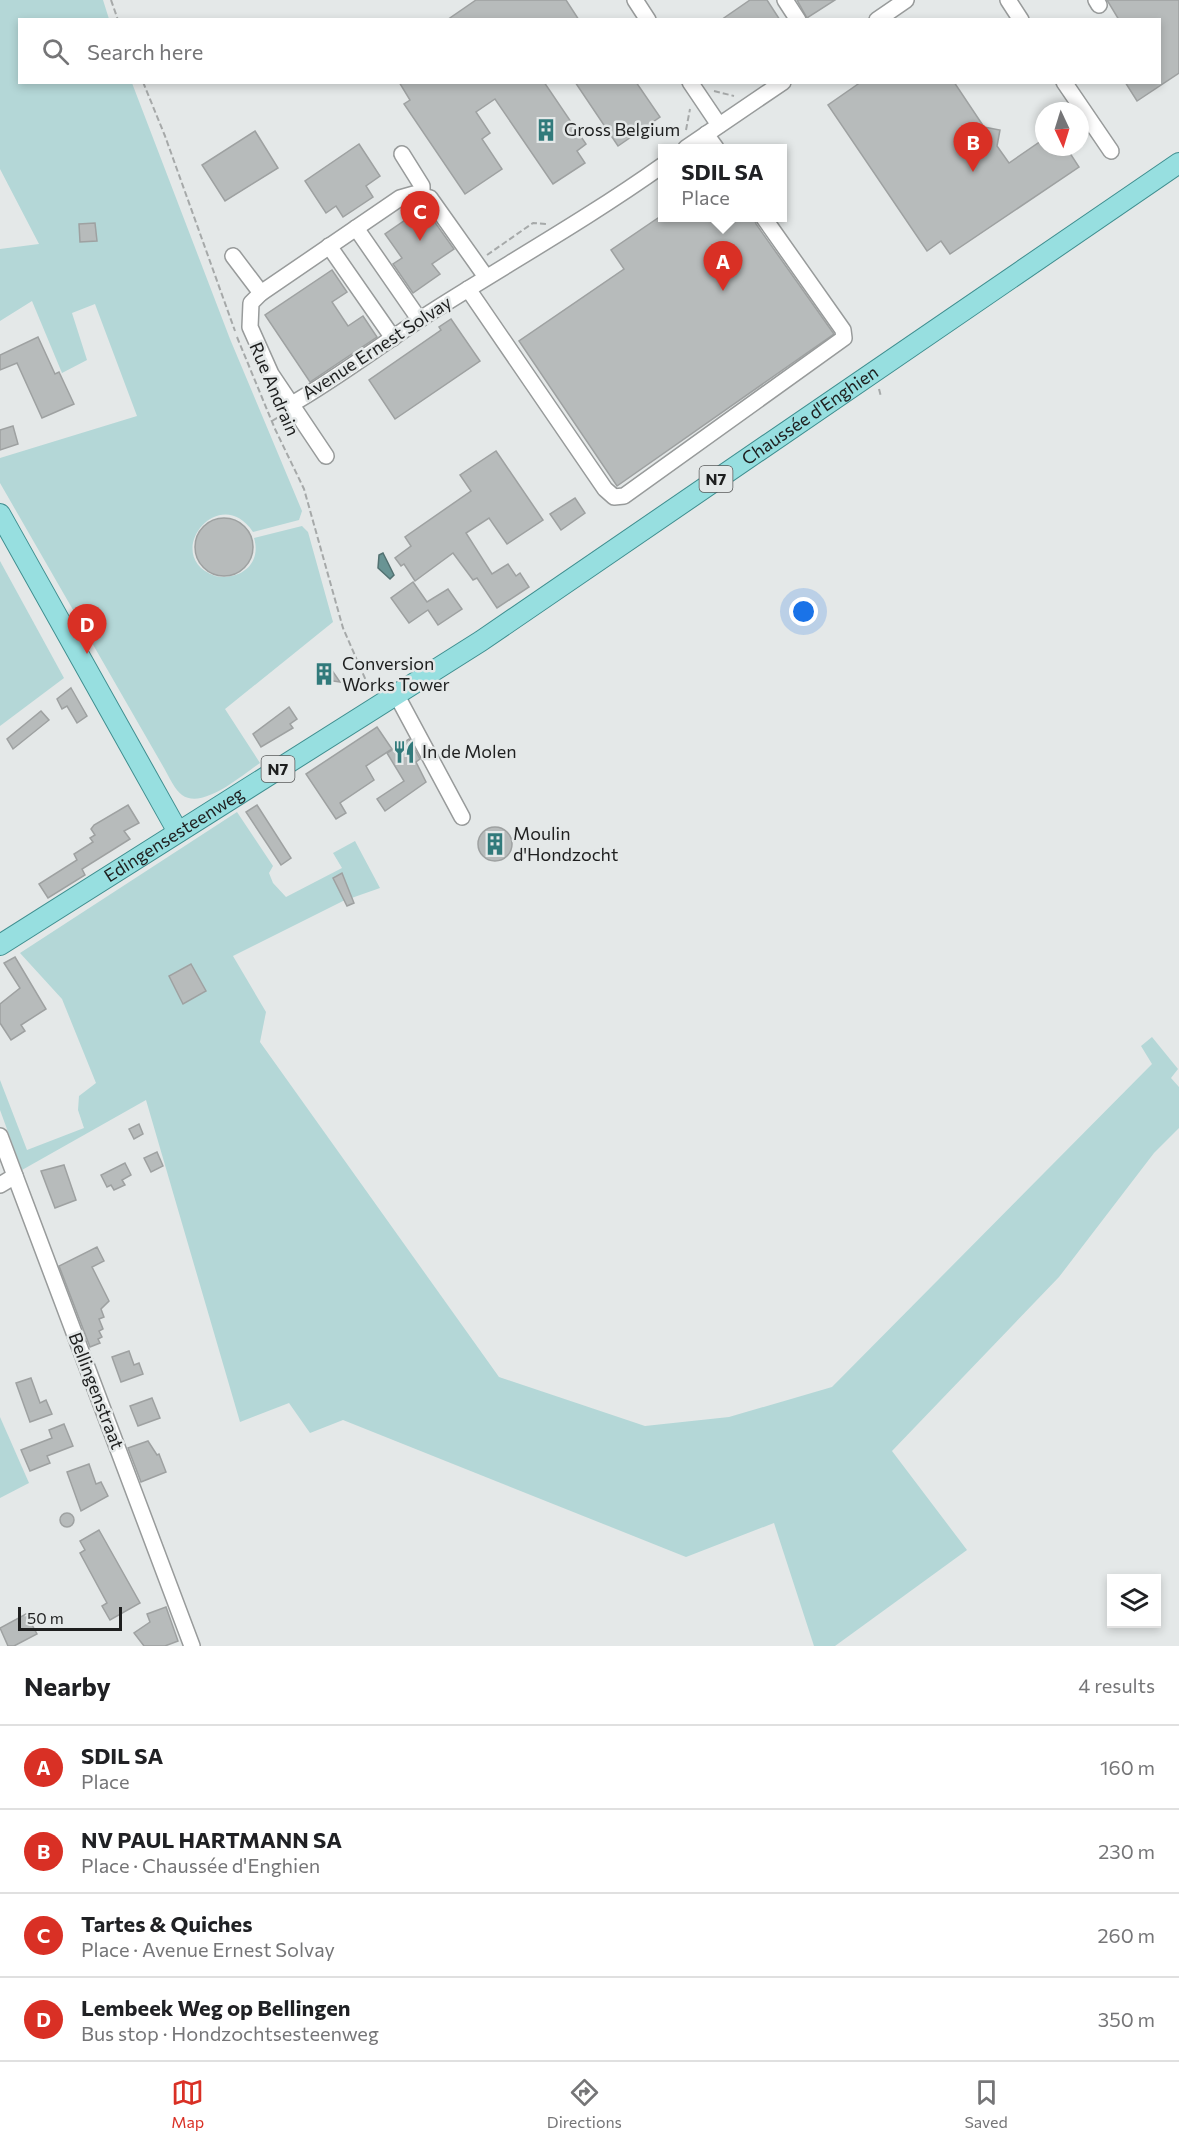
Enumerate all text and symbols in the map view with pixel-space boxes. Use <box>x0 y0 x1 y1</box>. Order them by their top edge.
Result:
search box <box>18 18 1161 84</box>
icon: search <box>39 35 72 68</box>
text: Search here <box>87 38 203 65</box>
north arrow <box>1035 102 1089 156</box>
building icon: Gross Belgium <box>533 117 559 143</box>
place label: Gross Belgium <box>564 118 680 140</box>
pin: B <box>954 122 992 172</box>
popup <box>658 144 787 222</box>
text: SDIL SA <box>681 158 764 185</box>
text: Place <box>681 185 730 209</box>
pin: C <box>400 192 440 241</box>
pin: A <box>704 242 742 291</box>
street label: Avenue Ernest Solvay <box>298 291 455 404</box>
street label: Rue Andrain <box>245 339 304 439</box>
street label: Chaussée d'Enghien <box>737 360 882 469</box>
road number: N7 <box>700 466 732 492</box>
your location <box>789 597 818 626</box>
pin: D <box>68 604 106 654</box>
place label: Conversion Works Tower <box>342 652 450 695</box>
building icon: Conversion Works Tower <box>311 661 337 687</box>
restaurant icon: In de Molen <box>391 739 417 765</box>
place label: In de Molen <box>422 740 516 762</box>
road number: N7 <box>262 756 294 782</box>
street label: Edingensesteenweg <box>100 782 248 886</box>
place label: Moulin d'Hondzocht <box>513 822 618 865</box>
building icon: Moulin d'Hondzocht <box>482 831 508 857</box>
street label: Bellingenstraat <box>65 1329 129 1452</box>
map controls <box>1107 1574 1161 1628</box>
button: layers <box>1107 1574 1161 1628</box>
scale bar <box>18 1604 122 1632</box>
text: 50 m <box>27 1608 64 1627</box>
text: Nearby <box>24 1670 111 1701</box>
text: 4 results <box>1078 1673 1155 1697</box>
text: SDIL SA <box>81 1742 163 1769</box>
text: A <box>36 1755 51 1779</box>
text: 160 m <box>1100 1755 1155 1779</box>
text: Place <box>81 1769 130 1793</box>
text: NV PAUL HARTMANN SA <box>81 1826 342 1853</box>
text: B <box>37 1839 50 1863</box>
text: 230 m <box>1098 1839 1155 1863</box>
text: Place · Chaussée d'Enghien <box>81 1853 320 1877</box>
text: Tartes & Quiches <box>81 1910 252 1937</box>
text: C <box>37 1923 50 1947</box>
text: 260 m <box>1097 1923 1155 1947</box>
text: Place · Avenue Ernest Solvay <box>81 1937 335 1961</box>
text: Lembeek Weg op Bellingen <box>81 1994 350 2021</box>
text: D <box>36 2007 51 2031</box>
text: 350 m <box>1098 2007 1155 2031</box>
text: Bus stop · Hondzochtsesteenweg <box>81 2021 379 2045</box>
tab: Map <box>171 2076 204 2131</box>
tab: Directions <box>547 2076 622 2131</box>
tab: Saved <box>964 2076 1008 2131</box>

